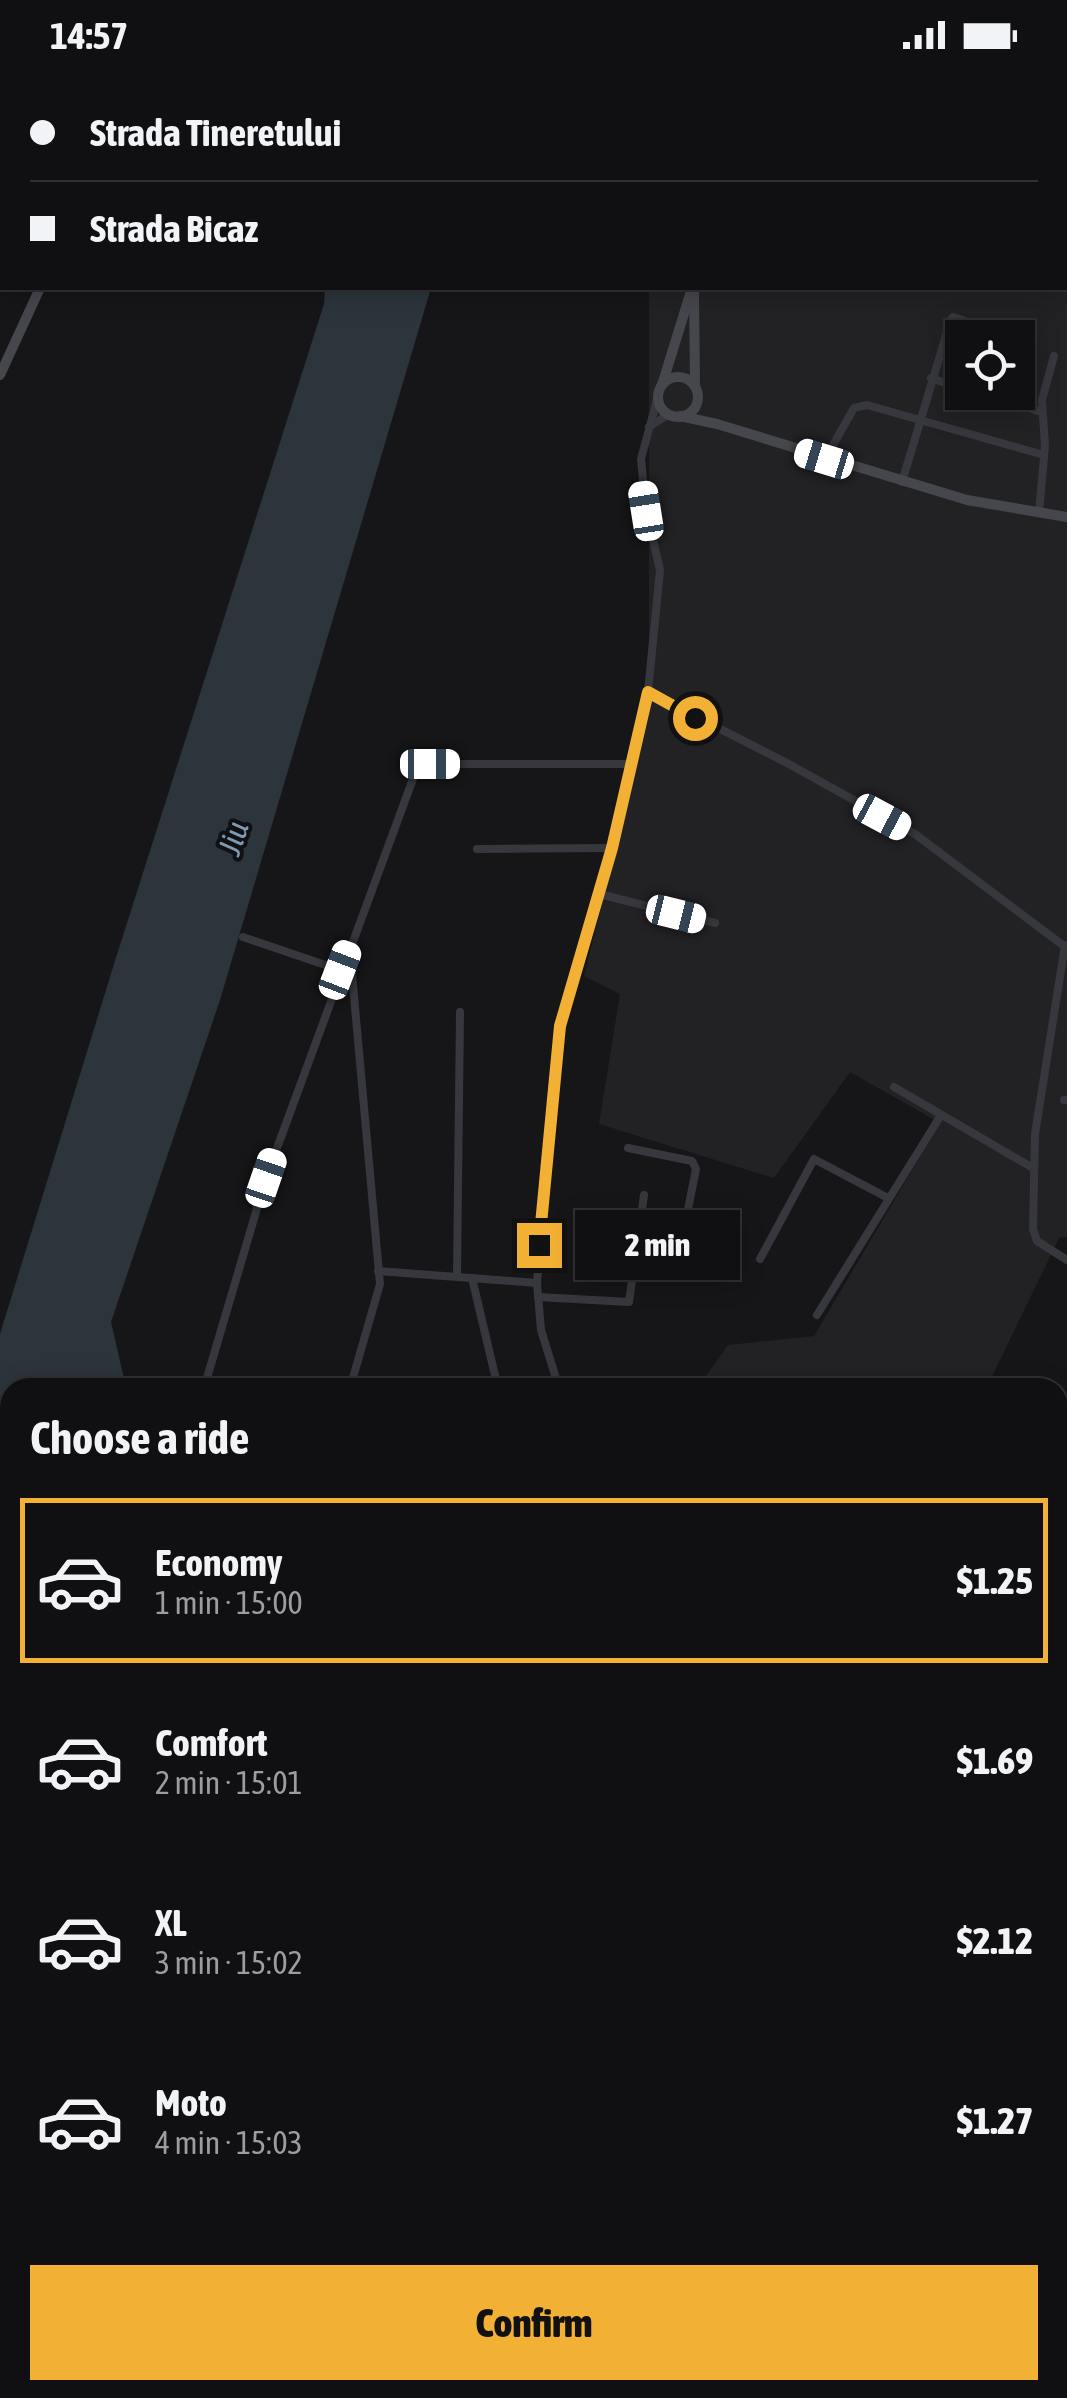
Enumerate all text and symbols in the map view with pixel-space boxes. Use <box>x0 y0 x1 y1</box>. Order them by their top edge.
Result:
text: 14:57 <box>50 14 128 57</box>
text: Strada Tineretului <box>90 111 341 154</box>
text: Strada Bicaz <box>90 207 258 250</box>
map controls <box>945 320 1035 410</box>
button: locate <box>945 320 1035 410</box>
car <box>791 436 857 482</box>
car <box>626 479 666 543</box>
route start <box>673 696 718 741</box>
car <box>400 749 460 779</box>
car <box>848 790 916 844</box>
water label: Jiu <box>210 817 256 860</box>
car <box>643 892 709 936</box>
car <box>315 937 365 1003</box>
car <box>242 1145 290 1211</box>
callout: 2 min <box>574 1210 739 1280</box>
route end <box>517 1223 562 1268</box>
text: 2 min <box>625 1226 690 1263</box>
text: Choose a ride <box>30 1412 249 1464</box>
icon: car <box>35 1536 125 1626</box>
text: Economy <box>155 1541 282 1584</box>
text: $1.25 <box>957 1559 1033 1602</box>
text: 1 min · 15:00 <box>155 1584 302 1621</box>
icon: car <box>35 1716 125 1806</box>
text: Comfort <box>155 1721 267 1764</box>
text: $1.69 <box>957 1739 1033 1782</box>
text: 2 min · 15:01 <box>155 1764 302 1801</box>
icon: car <box>35 1896 125 1986</box>
text: XL <box>155 1901 187 1944</box>
text: $2.12 <box>957 1919 1033 1962</box>
text: 3 min · 15:02 <box>155 1944 302 1981</box>
icon: car <box>35 2076 125 2166</box>
text: Moto <box>155 2081 227 2124</box>
text: $1.27 <box>957 2099 1033 2142</box>
text: 4 min · 15:03 <box>155 2124 302 2161</box>
button: Confirm <box>30 2265 1038 2380</box>

